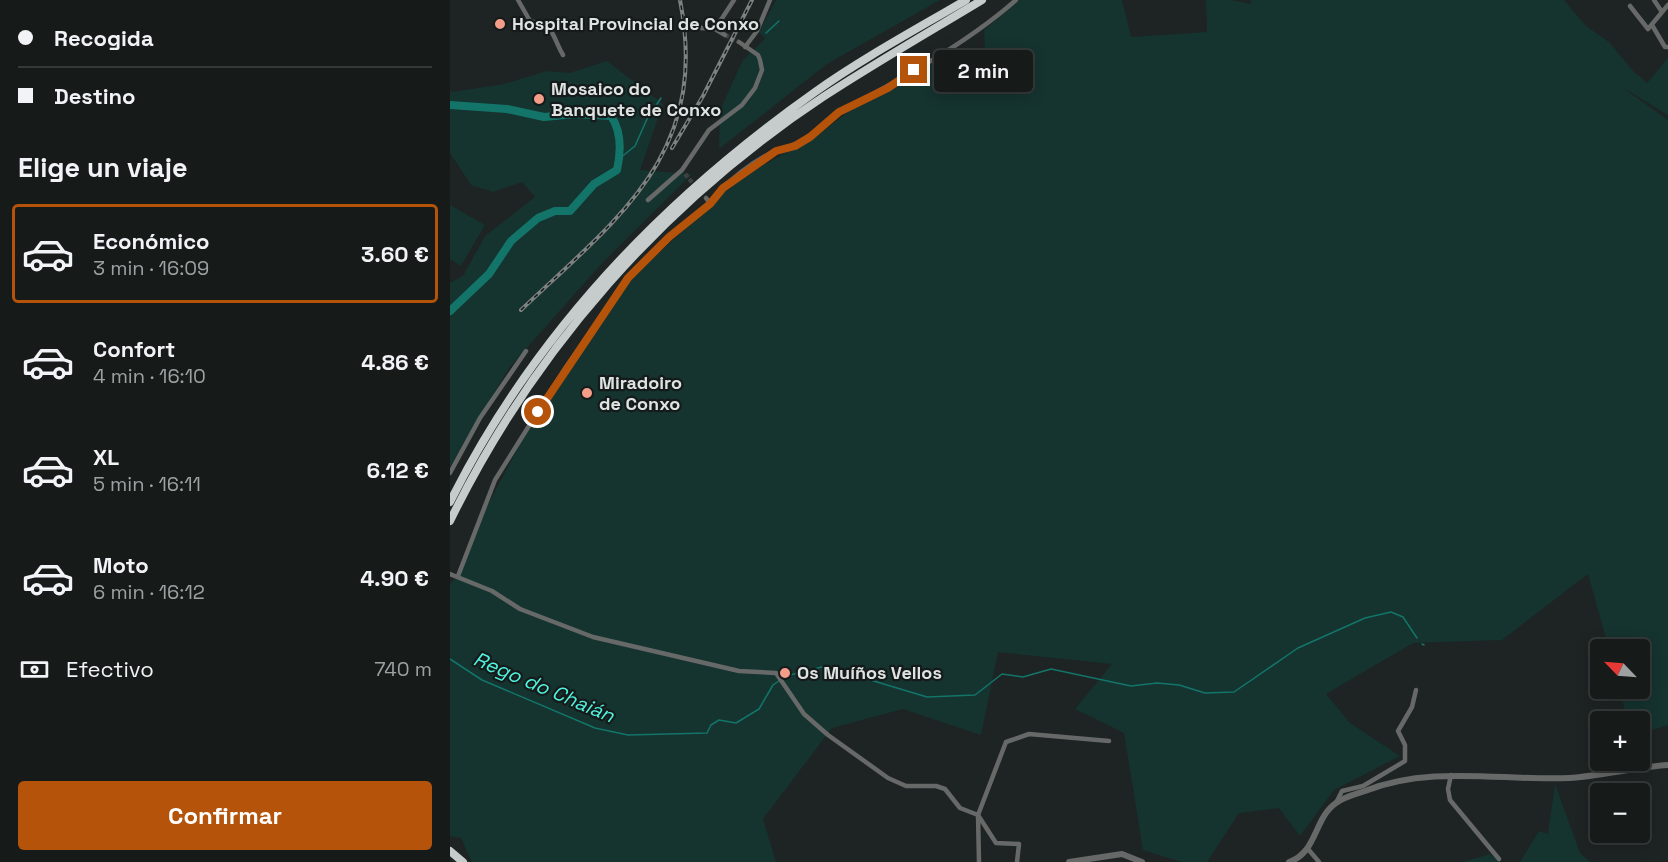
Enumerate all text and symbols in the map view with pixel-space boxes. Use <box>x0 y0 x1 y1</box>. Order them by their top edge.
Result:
place label: Hospital Provincial de Conxo <box>512 12 759 35</box>
marker: Hospital Provincial de Conxo <box>493 17 507 31</box>
text: Recogida <box>54 24 154 52</box>
callout: 2 min <box>935 49 1034 91</box>
route end <box>900 56 927 83</box>
text: 2 min <box>958 58 1009 84</box>
place label: Mosaico do Banquete de Conxo <box>551 77 721 121</box>
text: Destino <box>54 82 136 110</box>
marker: Mosaico do Banquete de Conxo <box>532 92 546 106</box>
text: Elige un viaje <box>18 150 188 185</box>
icon: car <box>21 227 75 281</box>
text: Económico <box>93 227 210 255</box>
text: 3.60 € <box>361 240 429 268</box>
text: 3 min · 16:09 <box>93 255 209 281</box>
icon: car <box>21 335 75 389</box>
text: Confort <box>93 335 175 363</box>
text: 4.86 € <box>361 348 429 376</box>
text: 4 min · 16:10 <box>93 363 206 389</box>
place label: Miradoiro de Conxo <box>599 371 682 415</box>
marker: Miradoiro de Conxo <box>580 386 594 400</box>
route start <box>524 398 551 425</box>
icon: car <box>21 443 75 497</box>
text: XL <box>93 443 119 471</box>
text: 6.12 € <box>367 456 429 484</box>
text: 5 min · 16:11 <box>93 471 201 497</box>
icon: car <box>21 551 75 605</box>
text: Moto <box>93 551 149 579</box>
text: 4.90 € <box>360 564 429 592</box>
text: 6 min · 16:12 <box>93 579 205 605</box>
north arrow <box>1590 639 1650 699</box>
map controls <box>1590 639 1650 843</box>
water label: Rego do Chaián <box>470 646 619 729</box>
icon: cash <box>18 653 51 686</box>
text: Efectivo <box>66 655 154 683</box>
text: 740 m <box>374 656 432 682</box>
place label: Os Muíños Vellos <box>797 661 942 684</box>
marker: Os Muíños Vellos <box>778 666 792 680</box>
button: + <box>1590 711 1650 771</box>
button: Confirmar <box>18 781 432 850</box>
button: − <box>1590 783 1650 843</box>

